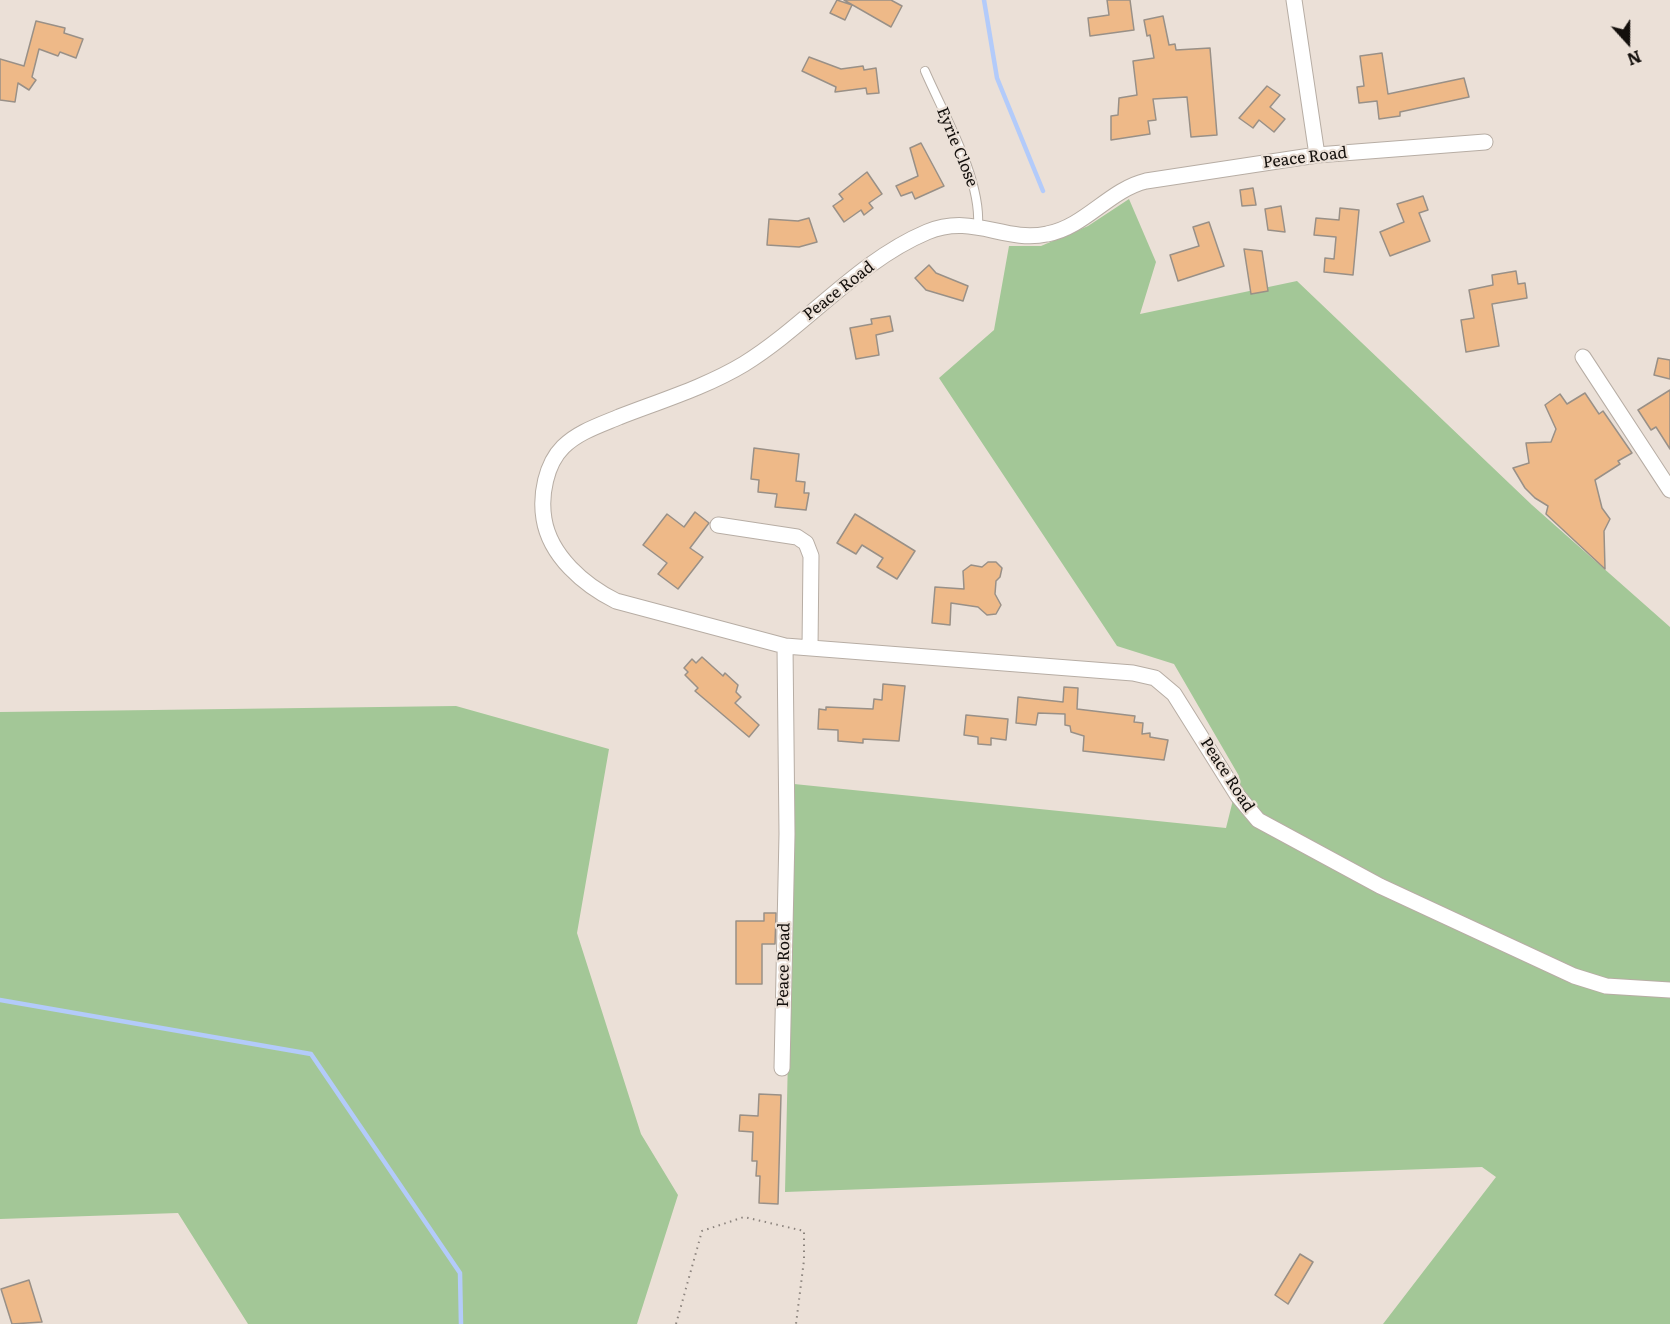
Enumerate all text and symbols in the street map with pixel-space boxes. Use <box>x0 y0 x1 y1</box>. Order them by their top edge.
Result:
north arrow <box>1598 12 1658 72</box>
text: N <box>1624 45 1645 72</box>
street label: Eyrie Close <box>932 104 982 190</box>
street label: Peace Road <box>1262 143 1348 173</box>
street label: Peace Road <box>800 257 878 325</box>
street label: Peace Road <box>1196 734 1258 816</box>
street label: Peace Road <box>774 922 794 1008</box>

